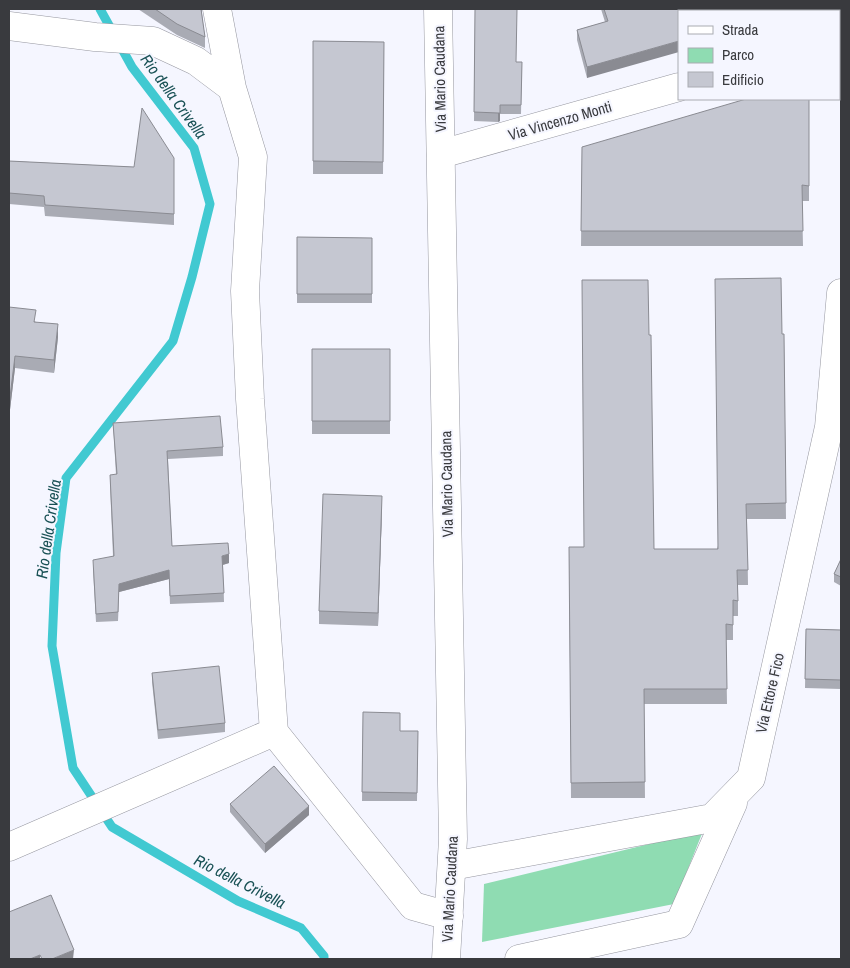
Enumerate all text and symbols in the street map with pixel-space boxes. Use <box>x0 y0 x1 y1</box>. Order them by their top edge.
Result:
legend <box>678 10 840 100</box>
text: Strada <box>722 19 758 40</box>
street label: Via Mario Caudana <box>428 25 451 132</box>
text: Parco <box>722 44 754 65</box>
water label: Rio della Crivella <box>136 49 212 143</box>
text: Edificio <box>722 69 764 90</box>
street label: Via Vincenzo Monti <box>506 96 614 145</box>
street label: Via Mario Caudana <box>435 430 458 537</box>
water label: Rio della Crivella <box>30 478 66 580</box>
street label: Via Ettore Fico <box>750 650 789 735</box>
street label: Via Mario Caudana <box>436 835 463 943</box>
water label: Rio della Crivella <box>191 849 289 913</box>

